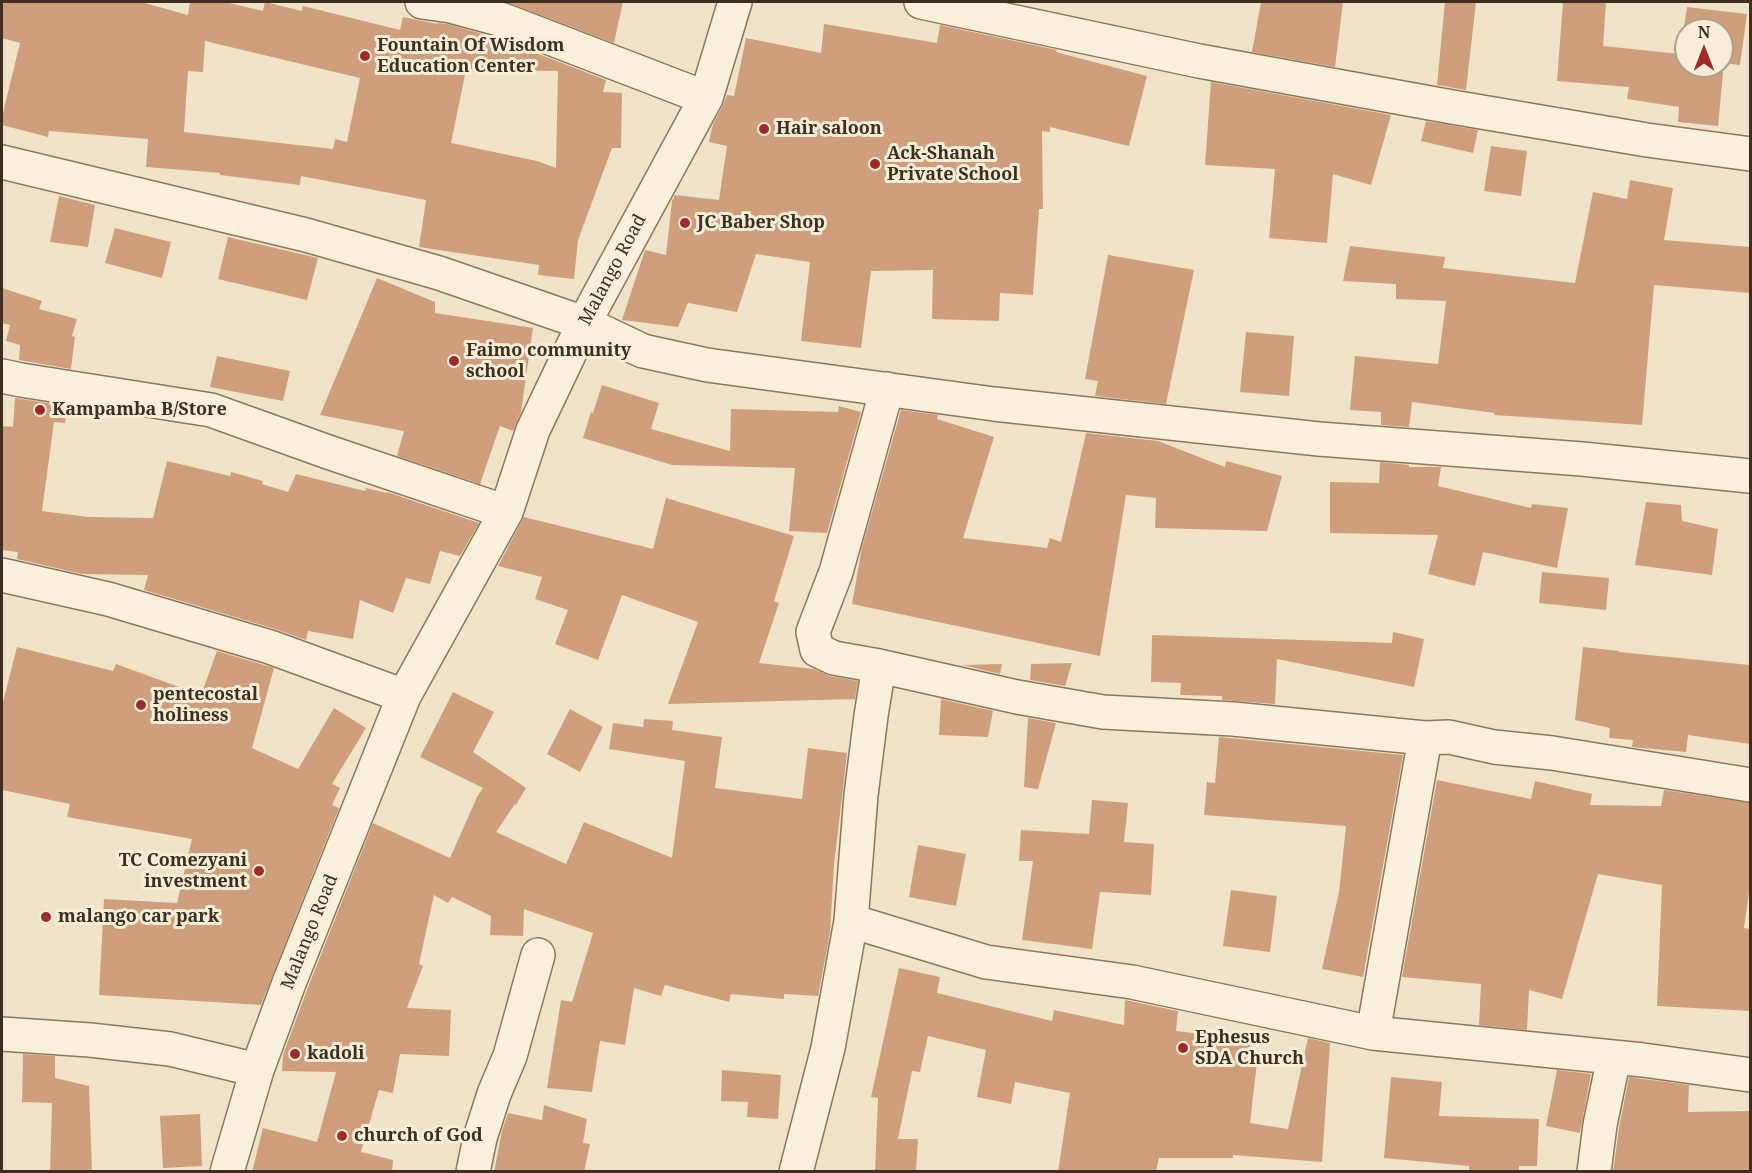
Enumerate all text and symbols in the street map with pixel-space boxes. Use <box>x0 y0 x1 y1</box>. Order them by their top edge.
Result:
north arrow <box>1674 18 1734 78</box>
text: N <box>1698 21 1710 43</box>
place label: Fountain Of Wisdom Education Center <box>377 35 564 78</box>
marker: Fountain Of Wisdom Education Center <box>358 49 372 63</box>
place label: Hair saloon <box>776 118 882 140</box>
marker: Hair saloon <box>757 122 771 136</box>
place label: Ack-Shanah Private School <box>887 143 1019 186</box>
marker: Ack-Shanah Private School <box>868 157 882 171</box>
street label: Malango Road <box>575 211 651 329</box>
place label: JC Baber Shop <box>697 212 825 234</box>
marker: JC Baber Shop <box>678 216 692 230</box>
place label: Faimo community school <box>466 340 631 382</box>
marker: Faimo community school <box>447 354 461 368</box>
place label: Kampamba B/Store <box>52 399 227 421</box>
marker: Kampamba B/Store <box>33 403 47 417</box>
place label: pentecostal holiness <box>153 684 258 726</box>
marker: pentecostal holiness <box>134 698 148 712</box>
place label: TC Comezyani investment <box>119 850 247 892</box>
marker: TC Comezyani investment <box>252 864 266 878</box>
street label: Malango Road <box>277 871 343 993</box>
place label: malango car park <box>58 906 219 928</box>
marker: malango car park <box>39 910 53 924</box>
place label: Ephesus SDA Church <box>1195 1027 1304 1070</box>
marker: Ephesus SDA Church <box>1176 1041 1190 1055</box>
place label: kadoli <box>307 1043 365 1065</box>
marker: kadoli <box>288 1047 302 1061</box>
place label: church of God <box>354 1125 483 1147</box>
marker: church of God <box>335 1129 349 1143</box>

